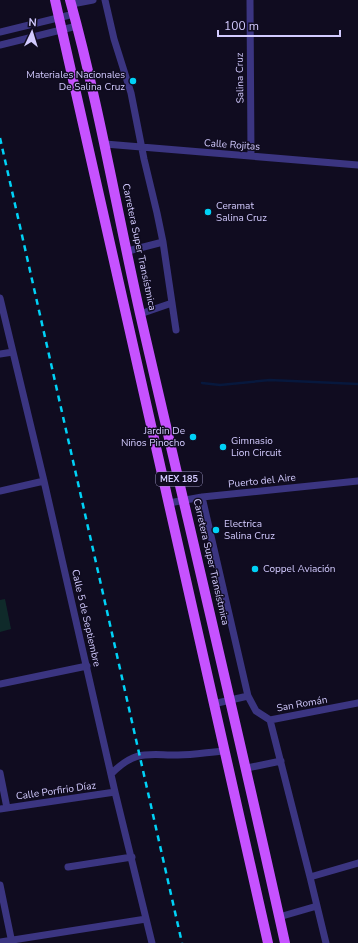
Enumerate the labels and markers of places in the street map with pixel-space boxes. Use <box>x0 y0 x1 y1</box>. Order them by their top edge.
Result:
place label: Materiales Nacionales De Salina Cruz <box>26 68 125 94</box>
marker: Materiales Nacionales De Salina Cruz <box>128 76 138 86</box>
place label: Ceramat Salina Cruz <box>216 199 267 225</box>
marker: Ceramat Salina Cruz <box>203 207 213 217</box>
place label: Jardin De Niños Pinocho <box>121 424 185 450</box>
marker: Jardin De Niños Pinocho <box>188 432 198 442</box>
place label: Gimnasio Lion Circuit <box>231 434 282 460</box>
marker: Gimnasio Lion Circuit <box>218 442 228 452</box>
place label: Electrica Salina Cruz <box>224 517 275 543</box>
marker: Electrica Salina Cruz <box>211 525 221 535</box>
place label: Coppel Aviación <box>263 562 335 576</box>
marker: Coppel Aviación <box>250 564 260 574</box>

